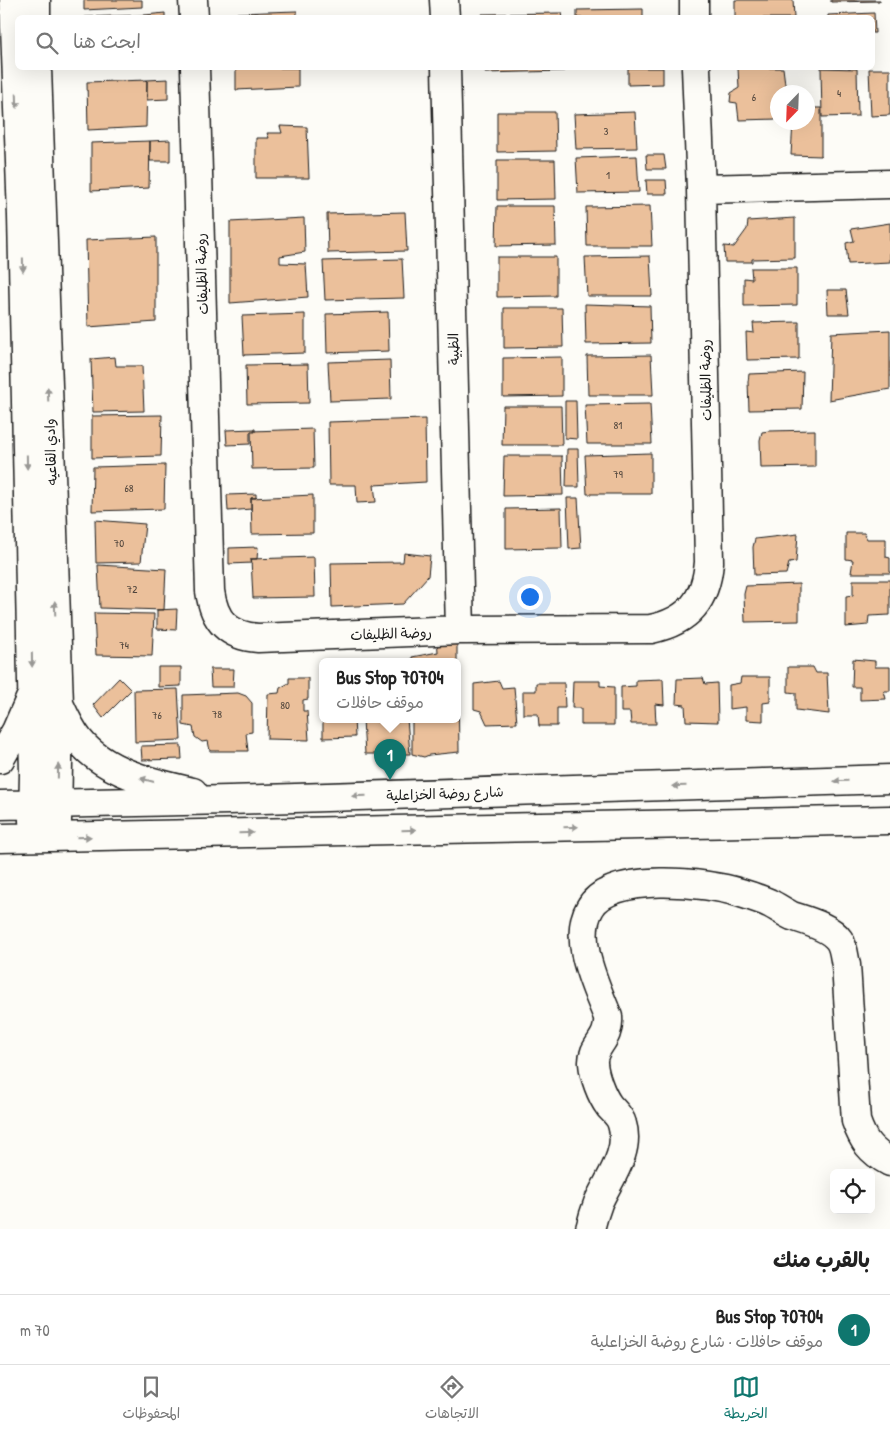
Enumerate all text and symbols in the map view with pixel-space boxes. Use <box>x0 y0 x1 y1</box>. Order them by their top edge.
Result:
search box <box>15 15 875 70</box>
text: ابحث هنا <box>73 28 141 54</box>
icon: search <box>33 29 61 57</box>
north arrow <box>770 85 815 130</box>
house number: 4 <box>837 86 841 100</box>
house number: 6 <box>752 90 757 104</box>
one-way arrow <box>13 93 21 109</box>
house number: 3 <box>604 124 609 138</box>
house number: 1 <box>606 168 610 182</box>
street label: روضة الظليفات <box>190 233 212 315</box>
one-way arrow <box>19 257 27 273</box>
street label: الظبية <box>443 333 463 365</box>
street label: روضة الظليفات <box>695 339 715 421</box>
one-way arrow <box>44 385 52 401</box>
street label: وادي القاعيه <box>39 418 63 486</box>
house number: 81 <box>614 418 622 432</box>
one-way arrow <box>23 454 31 470</box>
house number: 79 <box>613 467 623 481</box>
house number: 68 <box>124 481 134 495</box>
house number: 70 <box>114 536 124 550</box>
house number: 72 <box>127 582 137 596</box>
your location <box>517 584 543 610</box>
one-way arrow <box>51 600 59 616</box>
street label: روضة الظليفات <box>350 622 432 644</box>
house number: 74 <box>119 638 129 652</box>
one-way arrow <box>28 652 36 668</box>
popup <box>319 658 461 723</box>
text: Bus Stop 70704 <box>336 664 444 690</box>
text: موقف حافلات <box>336 691 424 713</box>
house number: 80 <box>280 698 290 712</box>
house number: 78 <box>212 707 222 721</box>
house number: 76 <box>152 708 163 722</box>
pin: 1 <box>374 739 406 780</box>
one-way arrow <box>54 763 62 779</box>
one-way arrow <box>140 775 155 783</box>
one-way arrow <box>833 777 849 785</box>
street label: شارع روضة الخزاعلية <box>386 781 504 806</box>
one-way arrow <box>671 782 687 790</box>
one-way arrow <box>351 792 367 800</box>
one-way arrow <box>563 822 579 830</box>
one-way arrow <box>401 826 417 834</box>
one-way arrow <box>238 829 254 837</box>
one-way arrow <box>76 832 92 840</box>
map controls <box>830 1169 875 1214</box>
button: locate <box>830 1169 875 1214</box>
text: بالقرب منك <box>773 1245 870 1274</box>
text: Bus Stop 70704 <box>716 1303 823 1329</box>
text: 70 m <box>20 1319 50 1341</box>
text: 1 <box>851 1319 857 1341</box>
text: موقف حافلات · شارع روضة الخزاعلية <box>591 1330 823 1352</box>
tab: المحفوظات <box>122 1373 180 1426</box>
tab: الاتجاهات <box>425 1373 479 1426</box>
tab: الخريطة <box>724 1373 768 1426</box>

